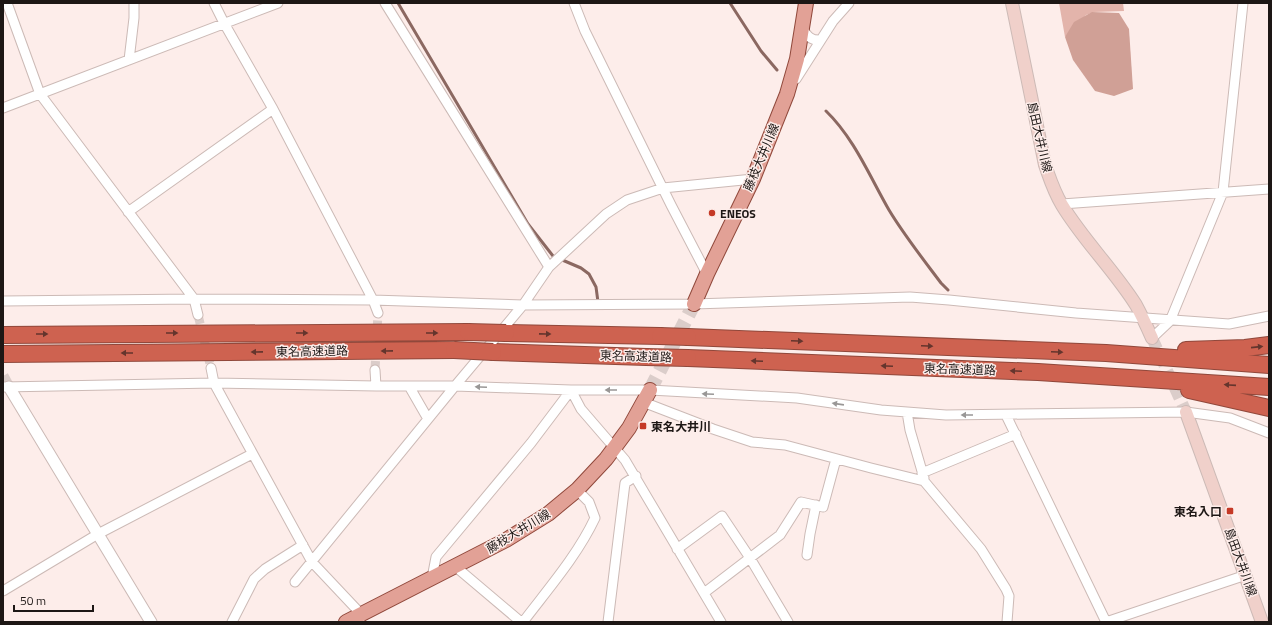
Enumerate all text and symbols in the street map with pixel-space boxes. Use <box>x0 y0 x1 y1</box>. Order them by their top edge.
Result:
street label: 島田大井川線 <box>1023 100 1057 174</box>
street label: 藤枝大井川線 <box>738 120 784 194</box>
place label: ENEOS <box>720 204 756 223</box>
marker: ENEOS <box>707 208 717 218</box>
one-way arrow <box>166 330 179 336</box>
one-way arrow <box>296 330 309 336</box>
one-way arrow <box>426 330 439 336</box>
one-way arrow <box>36 331 49 337</box>
one-way arrow <box>539 331 552 337</box>
one-way arrow <box>791 337 803 344</box>
street label: 東名高速道路 <box>276 341 348 361</box>
one-way arrow <box>921 342 933 349</box>
one-way arrow <box>1251 343 1263 350</box>
street label: 東名高速道路 <box>600 345 672 367</box>
one-way arrow <box>380 348 393 354</box>
one-way arrow <box>1051 348 1063 355</box>
one-way arrow <box>250 349 263 355</box>
one-way arrow <box>120 350 133 356</box>
one-way arrow <box>751 357 763 364</box>
street label: 東名高速道路 <box>924 358 996 380</box>
one-way arrow <box>880 363 893 369</box>
one-way arrow <box>1010 368 1022 375</box>
one-way arrow <box>1224 381 1236 388</box>
one-way arrow <box>474 384 487 390</box>
one-way arrow <box>604 387 617 393</box>
one-way arrow <box>702 390 714 397</box>
one-way arrow <box>832 401 844 407</box>
one-way arrow <box>960 412 973 418</box>
place label: 東名大井川 <box>651 417 711 436</box>
marker: 東名大井川 <box>638 421 648 431</box>
place label: 東名入口 <box>1174 502 1222 521</box>
street label: 藤枝大井川線 <box>482 504 554 558</box>
marker: 東名入口 <box>1225 506 1235 516</box>
street label: 島田大井川線 <box>1220 525 1262 599</box>
scale bar <box>14 587 93 613</box>
text: 50 m <box>20 591 46 610</box>

